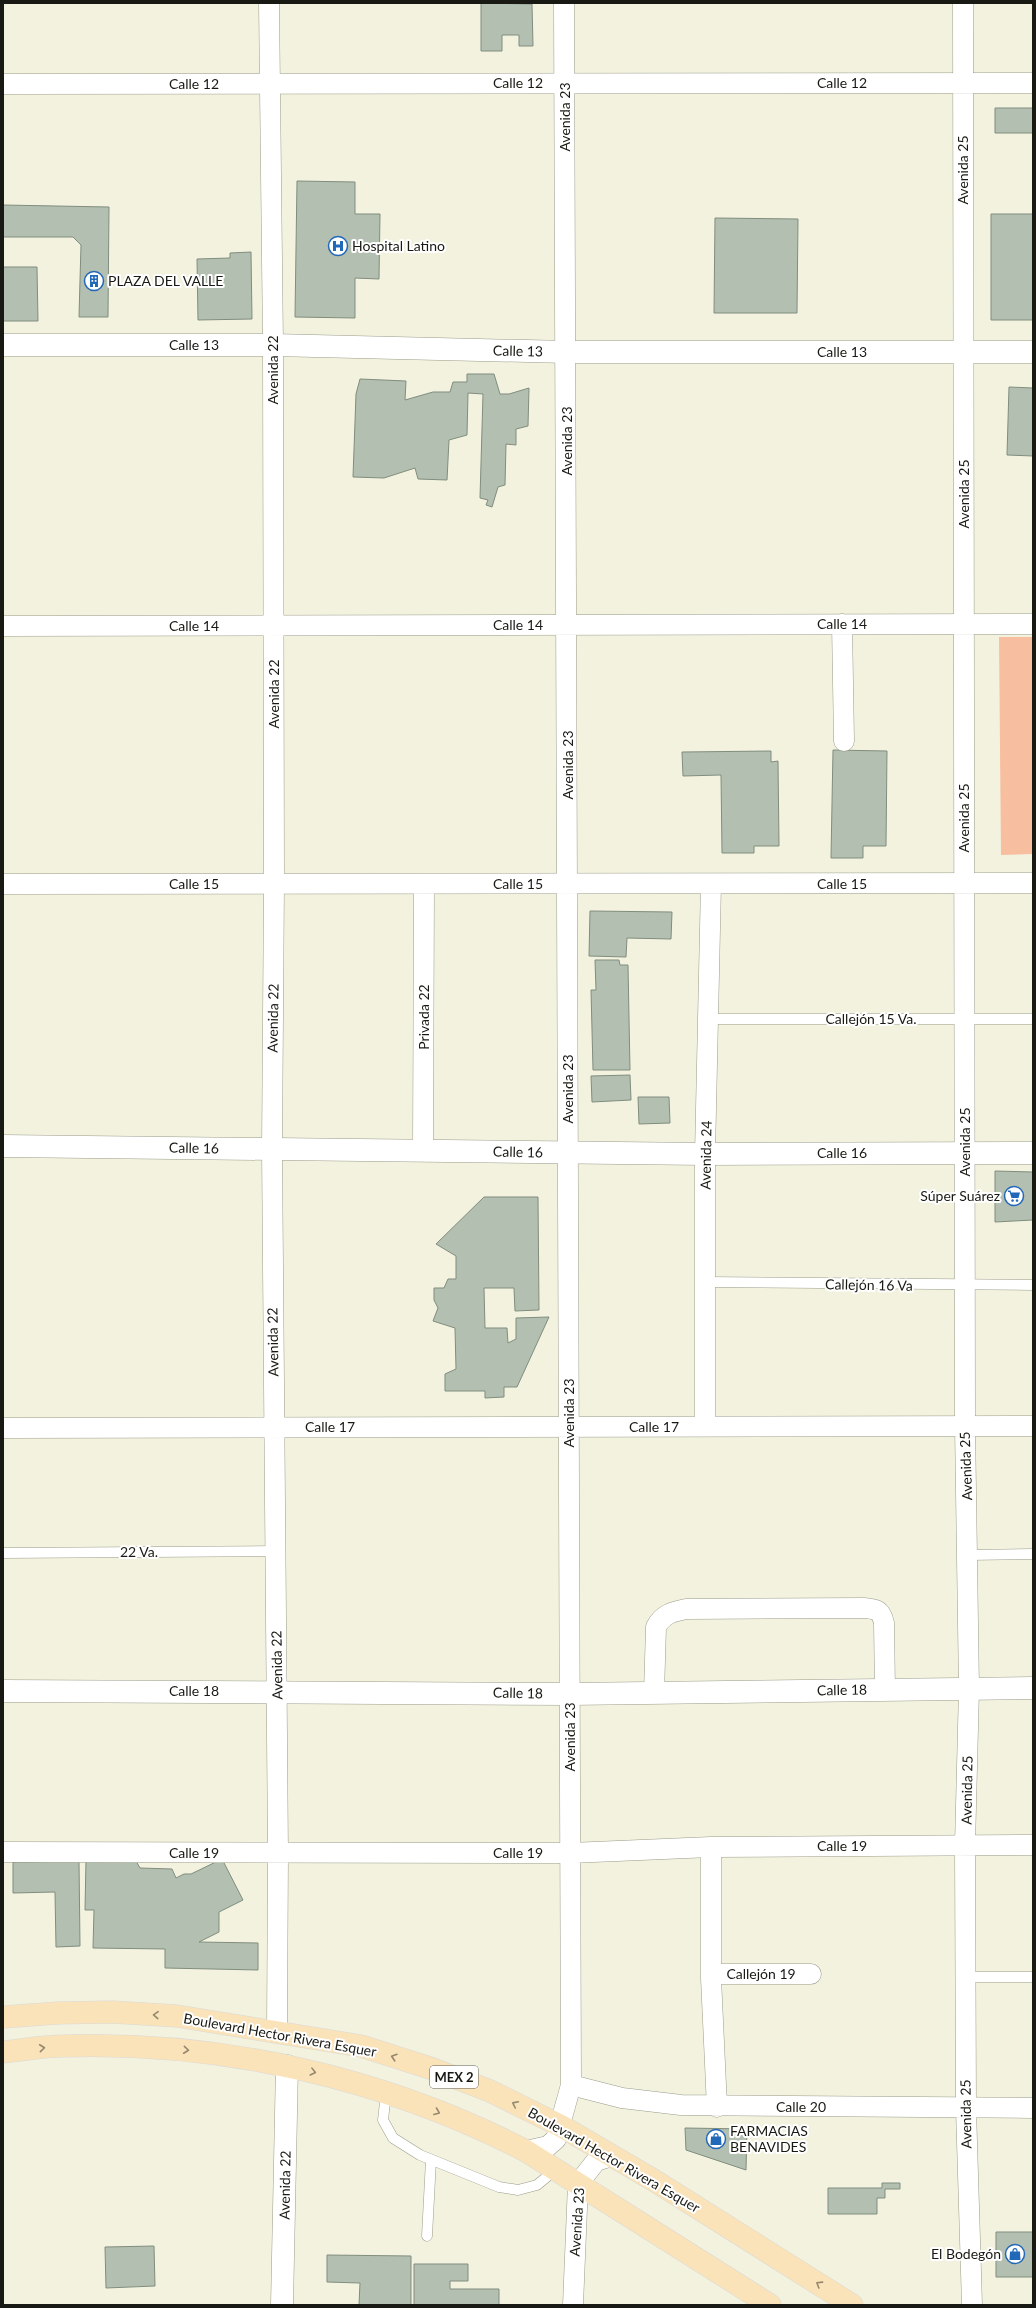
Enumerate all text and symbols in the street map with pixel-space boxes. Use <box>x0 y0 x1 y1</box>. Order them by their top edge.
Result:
street label: Calle 12 <box>493 74 543 91</box>
street label: Calle 12 <box>817 74 867 91</box>
street label: Calle 12 <box>169 75 219 92</box>
street label: Avenida 23 <box>556 82 573 152</box>
street label: Avenida 25 <box>954 135 971 205</box>
hospital icon: Hospital Latino <box>327 235 349 257</box>
place label: Hospital Latino <box>352 237 445 254</box>
building icon: PLAZA DEL VALLE <box>83 270 105 292</box>
place label: PLAZA DEL VALLE <box>108 272 223 289</box>
street label: Avenida 22 <box>264 335 281 405</box>
street label: Calle 13 <box>169 336 219 353</box>
street label: Calle 13 <box>493 342 543 359</box>
street label: Calle 13 <box>817 343 867 360</box>
street label: Avenida 23 <box>558 406 575 476</box>
street label: Avenida 25 <box>955 459 972 529</box>
street label: Calle 14 <box>817 615 867 632</box>
street label: Calle 14 <box>493 616 543 633</box>
street label: Calle 14 <box>169 617 219 634</box>
street label: Avenida 22 <box>265 659 282 729</box>
street label: Avenida 23 <box>559 730 576 800</box>
street label: Avenida 25 <box>955 783 972 853</box>
street label: Calle 15 <box>169 875 219 892</box>
street label: Calle 15 <box>493 875 543 892</box>
street label: Calle 15 <box>817 875 867 892</box>
street label: Avenida 22 <box>263 983 282 1053</box>
street label: Privada 22 <box>415 984 432 1050</box>
street label: Callejón 15 Va. <box>825 1010 917 1027</box>
street label: Avenida 23 <box>559 1054 576 1124</box>
street label: Avenida 25 <box>956 1107 973 1177</box>
street label: Avenida 24 <box>696 1120 715 1190</box>
street label: Calle 16 <box>169 1139 219 1156</box>
street label: Calle 16 <box>493 1143 543 1160</box>
street label: Calle 16 <box>817 1144 867 1161</box>
supermarket icon: Súper Suárez <box>1003 1185 1025 1207</box>
place label: Súper Suárez <box>920 1187 1000 1204</box>
street label: Callejón 16 Va <box>825 1275 913 1294</box>
street label: Avenida 22 <box>263 1307 282 1377</box>
street label: Avenida 23 <box>560 1378 577 1448</box>
street label: Calle 17 <box>305 1418 355 1435</box>
street label: Calle 17 <box>629 1418 679 1435</box>
street label: Avenida 25 <box>956 1431 975 1501</box>
street label: 22 Va. <box>120 1543 158 1560</box>
street label: Avenida 22 <box>267 1630 286 1700</box>
street label: Calle 18 <box>817 1681 867 1698</box>
street label: Calle 18 <box>169 1682 219 1699</box>
street label: Calle 18 <box>493 1684 543 1701</box>
street label: Avenida 23 <box>561 1702 578 1772</box>
street label: Avenida 25 <box>957 1755 976 1825</box>
street label: Calle 19 <box>817 1837 867 1854</box>
street label: Calle 19 <box>169 1844 219 1861</box>
street label: Calle 19 <box>493 1844 543 1861</box>
street label: Callejón 19 <box>726 1965 796 1982</box>
street label: Boulevard Hector Rivera Esquer <box>182 2009 378 2060</box>
one-way arrow <box>153 2010 159 2019</box>
one-way arrow <box>39 2043 45 2052</box>
one-way arrow <box>182 2046 189 2055</box>
one-way arrow <box>391 2053 398 2062</box>
road number: MEX 2 <box>430 2066 478 2088</box>
one-way arrow <box>310 2068 317 2076</box>
street label: Avenida 25 <box>956 2079 975 2149</box>
street label: Calle 20 <box>776 2098 826 2115</box>
one-way arrow <box>512 2101 519 2109</box>
street label: Boulevard Hector Rivera Esquer <box>525 2103 703 2216</box>
one-way arrow <box>434 2108 441 2116</box>
place label: FARMACIAS BENAVIDES <box>730 2122 808 2155</box>
shop icon: FARMACIAS BENAVIDES <box>705 2128 727 2150</box>
street label: Avenida 22 <box>275 2150 294 2220</box>
street label: Avenida 23 <box>566 2187 587 2257</box>
shop icon: El Bodegón <box>1004 2243 1026 2265</box>
place label: El Bodegón <box>931 2245 1001 2262</box>
one-way arrow <box>816 2281 823 2289</box>

